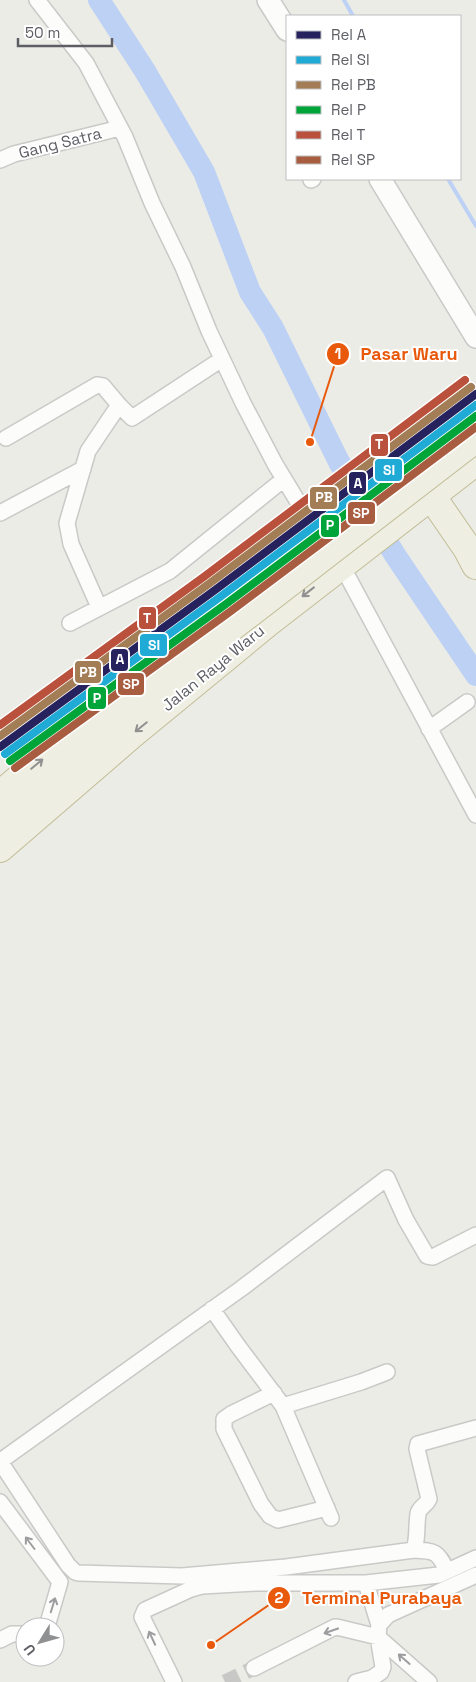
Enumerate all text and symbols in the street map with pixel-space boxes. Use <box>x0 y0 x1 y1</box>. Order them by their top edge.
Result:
scale bar <box>18 15 111 47</box>
legend <box>286 15 461 180</box>
text: 50 m <box>25 23 60 42</box>
text: Rel A <box>331 25 367 44</box>
text: Rel SI <box>331 50 370 69</box>
text: Rel PB <box>331 75 376 94</box>
text: Rel P <box>331 100 366 119</box>
street label: Gang Satra <box>16 123 104 163</box>
text: Rel T <box>331 125 365 144</box>
text: Rel SP <box>331 150 375 169</box>
callout: Pasar Waru <box>326 337 468 370</box>
text: Pasar Waru <box>360 342 458 365</box>
text: 1 <box>335 344 341 363</box>
line badge: T <box>370 433 389 457</box>
text: T <box>375 435 383 453</box>
line badge: SI <box>374 458 403 482</box>
text: SI <box>383 461 395 479</box>
line badge: A <box>348 471 367 495</box>
text: A <box>354 474 363 492</box>
line badge: PB <box>309 486 338 510</box>
text: PB <box>315 488 333 506</box>
line badge: SP <box>347 501 376 525</box>
text: SP <box>353 504 370 522</box>
line badge: P <box>320 514 340 538</box>
text: P <box>326 516 335 534</box>
one-way arrow <box>302 587 315 598</box>
line badge: T <box>138 606 157 630</box>
text: T <box>143 609 151 627</box>
street label: Jalan Raya Waru <box>157 620 269 716</box>
line badge: SI <box>139 633 168 657</box>
text: SI <box>148 636 160 654</box>
line badge: A <box>110 648 129 672</box>
text: A <box>116 650 125 668</box>
line badge: PB <box>74 660 102 684</box>
text: PB <box>79 663 97 681</box>
line badge: SP <box>117 672 145 696</box>
text: SP <box>123 675 140 693</box>
line badge: P <box>87 686 107 710</box>
text: P <box>93 689 102 707</box>
one-way arrow <box>134 722 147 733</box>
one-way arrow <box>31 758 44 769</box>
one-way arrow <box>25 1537 36 1550</box>
callout: Terminal Purabaya <box>267 1581 472 1614</box>
text: Terminal Purabaya <box>302 1586 463 1609</box>
text: 2 <box>275 1588 284 1607</box>
one-way arrow <box>49 1597 59 1613</box>
north arrow <box>15 1617 65 1667</box>
one-way arrow <box>323 1626 339 1636</box>
one-way arrow <box>147 1631 157 1646</box>
text: U <box>20 1641 40 1659</box>
one-way arrow <box>398 1653 411 1665</box>

